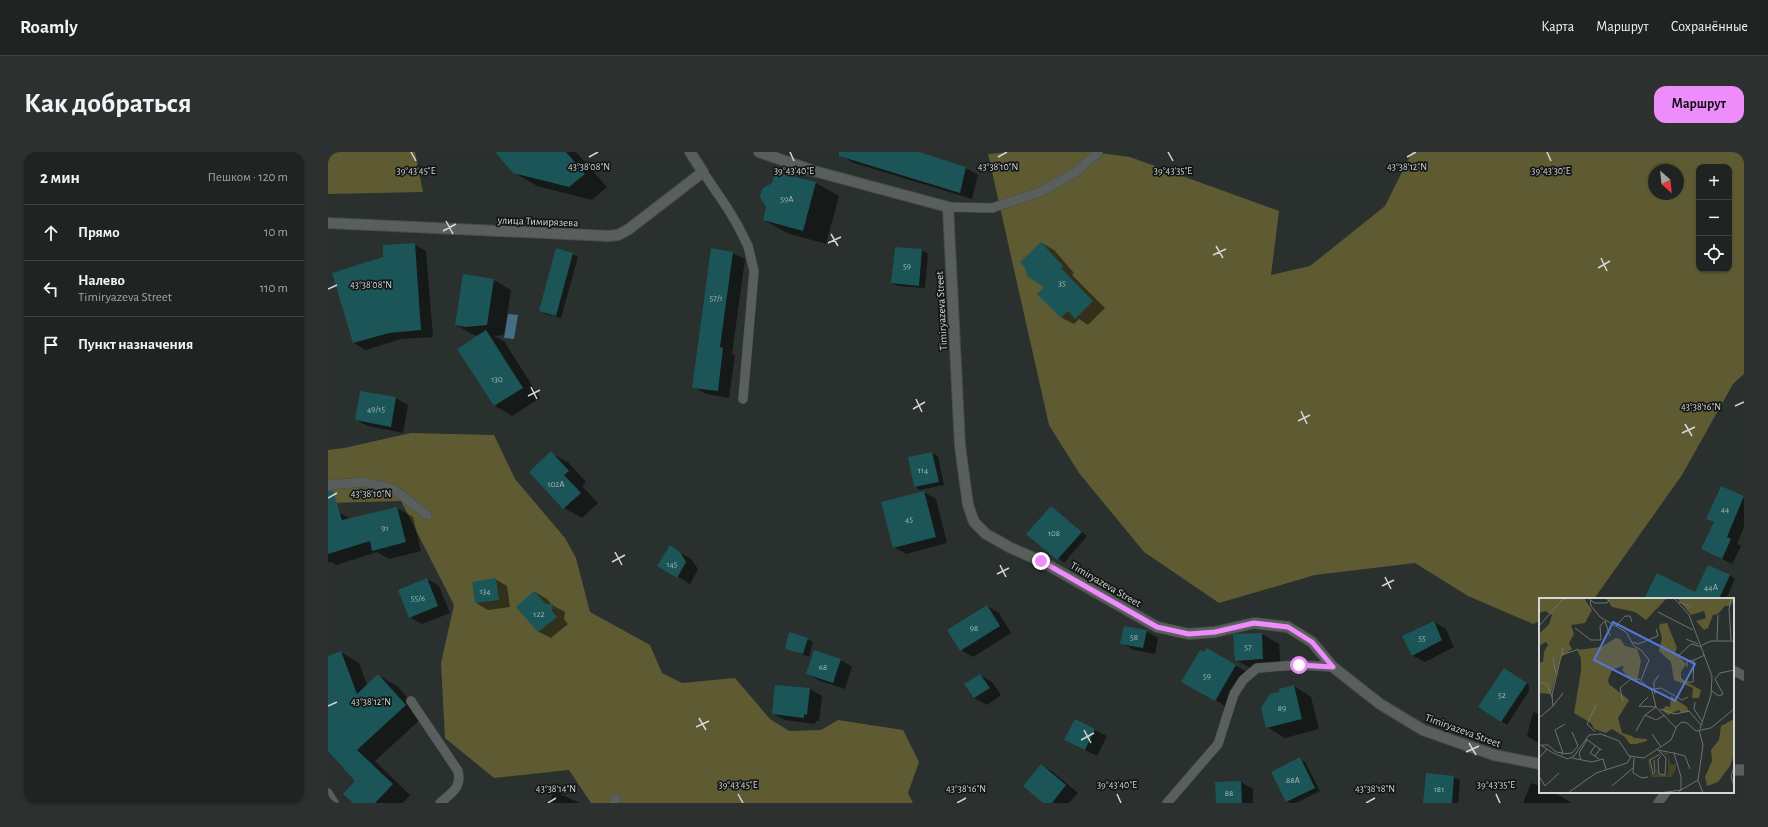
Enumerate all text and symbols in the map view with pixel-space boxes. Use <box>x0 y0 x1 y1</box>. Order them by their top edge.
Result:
text: Roamly <box>20 18 78 37</box>
text: Карта <box>1541 20 1574 34</box>
text: Маршрут <box>1596 20 1649 34</box>
text: Сохранённые <box>1671 20 1748 34</box>
button: Маршрут <box>1654 86 1744 123</box>
text: Как добраться <box>24 90 192 118</box>
text: 43°38'08"N <box>568 162 610 172</box>
text: 43°38'10"N <box>978 162 1018 172</box>
text: 43°38'12"N <box>1387 162 1427 172</box>
north arrow <box>1648 164 1684 200</box>
map controls <box>1696 164 1732 272</box>
button: + <box>1696 164 1732 200</box>
text: 39°43'45"E <box>397 166 436 176</box>
text: 39°43'40"E <box>774 166 814 176</box>
text: 39°43'35"E <box>1154 166 1192 176</box>
text: 39°43'30"E <box>1531 166 1571 176</box>
text: 2 мин <box>40 169 80 186</box>
text: Пешком · 120 m <box>208 171 288 184</box>
house number: 59А <box>780 195 794 204</box>
button: − <box>1696 200 1732 236</box>
street label: улица Тимирязева <box>496 215 578 228</box>
icon: ahead <box>40 222 62 244</box>
text: Прямо <box>78 225 120 240</box>
text: 10 m <box>264 226 288 239</box>
button: locate <box>1696 236 1732 272</box>
house number: 59 <box>903 262 911 271</box>
street label: Timiryazeva Street <box>934 270 949 351</box>
text: Налево <box>78 273 125 288</box>
icon: left <box>40 278 62 300</box>
house number: 35 <box>1058 279 1066 288</box>
text: 43°38'08"N <box>350 280 392 290</box>
text: 110 m <box>260 282 288 295</box>
text: Timiryazeva Street <box>78 291 172 304</box>
house number: 57/1 <box>709 294 723 303</box>
icon: arrive <box>40 334 62 356</box>
text: Пункт назначения <box>78 337 193 352</box>
house number: 130 <box>491 375 503 384</box>
text: 43°38'16"N <box>1681 402 1721 412</box>
house number: 49/15 <box>367 405 385 414</box>
house number: 114 <box>918 466 929 475</box>
house number: 102А <box>547 480 565 489</box>
text: 43°38'10"N <box>351 489 391 499</box>
house number: 44 <box>1721 505 1730 514</box>
house number: 45 <box>905 515 913 524</box>
house number: 91 <box>381 524 389 533</box>
house number: 108 <box>1048 529 1060 538</box>
route end <box>1032 552 1050 570</box>
house number: 145 <box>666 560 678 569</box>
street label: Timiryazeva Street <box>1069 560 1143 609</box>
house number: 44А <box>1704 583 1719 592</box>
house number: 134 <box>479 587 491 596</box>
house number: 55/6 <box>411 594 425 603</box>
inset map <box>1539 598 1734 793</box>
house number: 122 <box>533 610 545 619</box>
house number: 98 <box>970 624 978 633</box>
house number: 58 <box>1130 633 1138 642</box>
house number: 55 <box>1418 634 1426 643</box>
house number: 57 <box>1244 643 1252 652</box>
route start <box>1290 656 1308 674</box>
house number: 68 <box>819 663 827 672</box>
house number: 59 <box>1203 672 1211 681</box>
house number: 52 <box>1498 691 1506 700</box>
text: 43°38'12"N <box>351 697 391 707</box>
house number: 89 <box>1278 704 1286 713</box>
street label: Timiryazeva Street <box>1424 712 1503 749</box>
house number: 88А <box>1286 776 1301 785</box>
text: 39°43'45"E <box>719 780 758 790</box>
text: 39°43'40"E <box>1097 780 1137 790</box>
text: 39°43'35"E <box>1477 780 1515 790</box>
text: 43°38'14"N <box>536 784 576 794</box>
text: 43°38'16"N <box>946 784 986 794</box>
text: 43°38'18"N <box>1355 784 1395 794</box>
house number: 181 <box>1434 785 1444 794</box>
house number: 88 <box>1225 789 1233 798</box>

